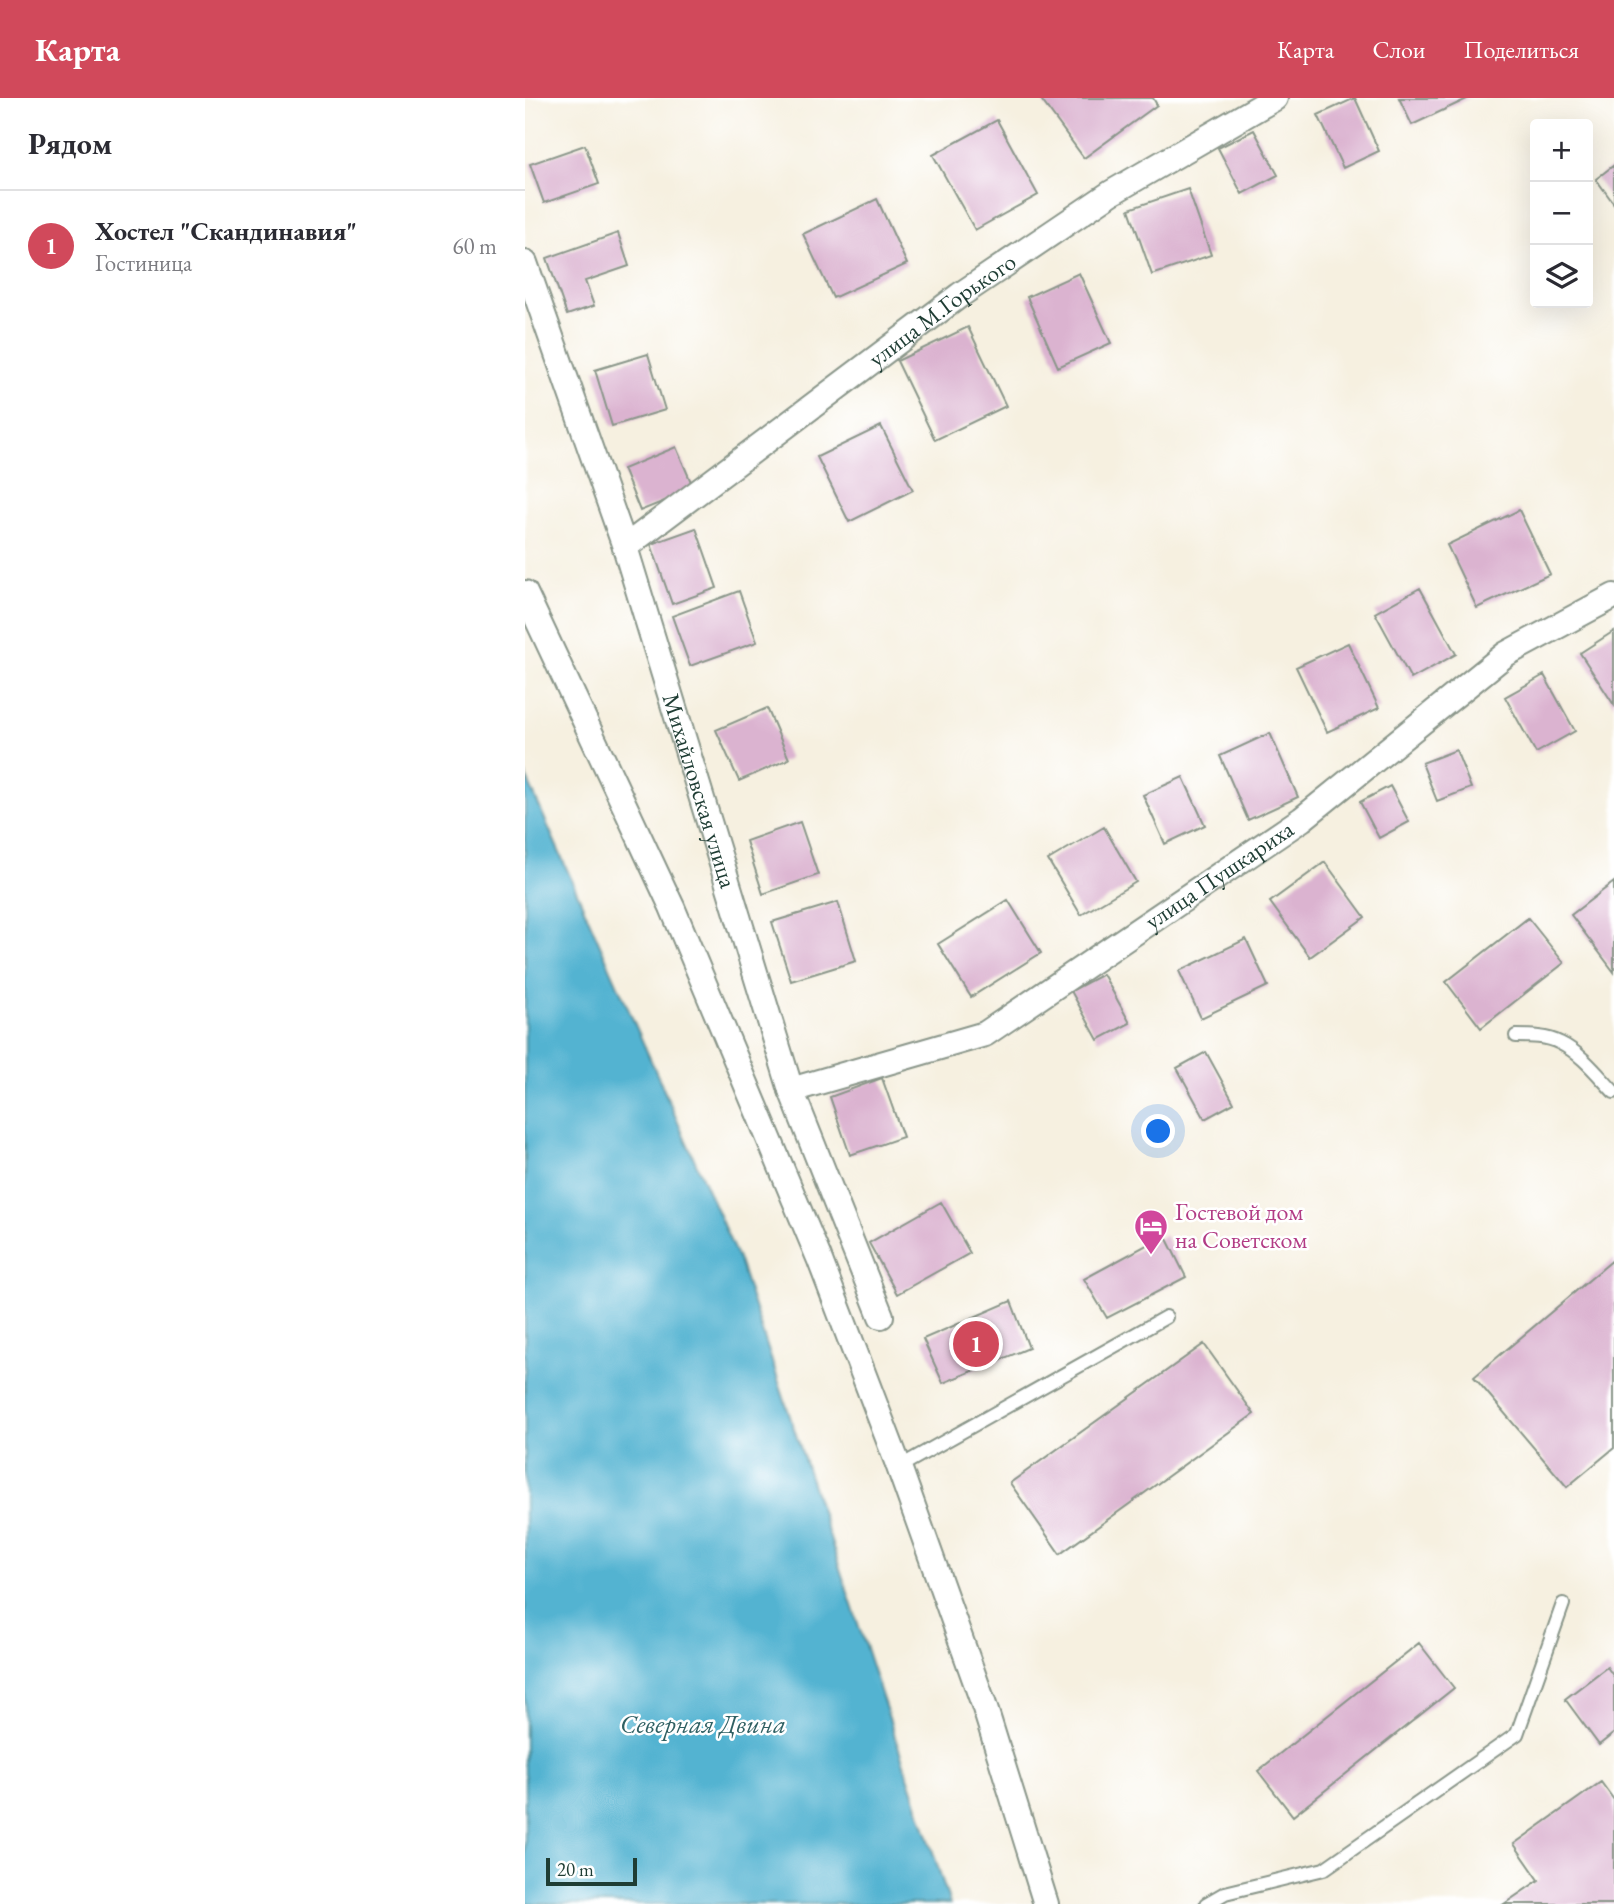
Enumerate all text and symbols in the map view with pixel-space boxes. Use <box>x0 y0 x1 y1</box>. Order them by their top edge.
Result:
text: Карта <box>35 28 120 71</box>
text: Карта <box>1277 34 1334 65</box>
text: Слои <box>1372 34 1426 65</box>
text: Поделиться <box>1464 34 1579 65</box>
map controls <box>1530 119 1593 308</box>
button: + <box>1530 119 1593 182</box>
text: Рядом <box>28 124 112 163</box>
button: − <box>1530 182 1593 245</box>
text: Хостел "Скандинавия" <box>95 214 357 248</box>
text: 1 <box>45 231 57 261</box>
text: 60 m <box>452 231 497 261</box>
button: layers <box>1530 245 1593 308</box>
street label: улица М.Горького <box>862 246 1022 374</box>
text: Гостиница <box>95 248 192 278</box>
street label: Михайловская улица <box>656 690 744 892</box>
street label: улица Пушкариха <box>1139 813 1300 936</box>
your location <box>1141 1114 1175 1148</box>
place label: Гостевой дом на Советском <box>1175 1196 1307 1255</box>
hotel icon: Гостевой дом на Советском <box>1132 1207 1170 1256</box>
pin: 1 <box>953 1318 999 1370</box>
water label: Северная Двина <box>620 1707 786 1741</box>
scale bar <box>546 1855 637 1887</box>
text: 20 m <box>557 1857 594 1882</box>

